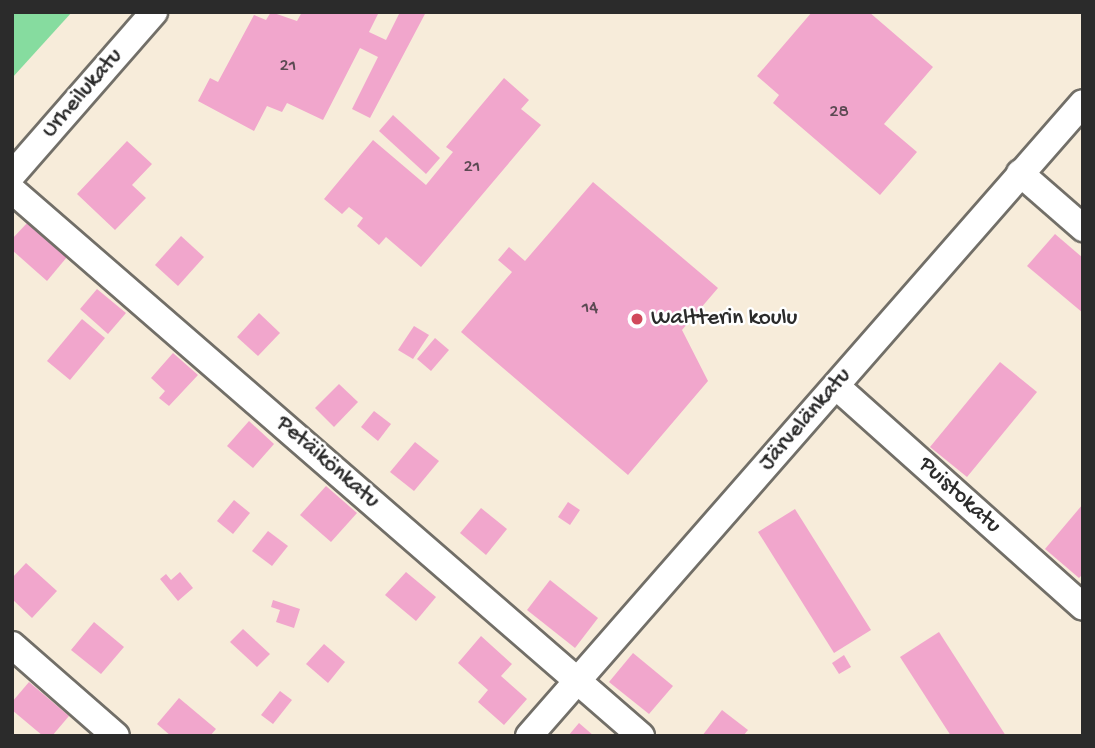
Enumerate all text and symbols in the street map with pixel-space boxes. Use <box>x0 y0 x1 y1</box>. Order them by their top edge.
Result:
street label: Urheilukatu <box>37 44 129 144</box>
house number: 21 <box>280 56 296 78</box>
house number: 28 <box>829 102 849 124</box>
house number: 21 <box>464 157 480 179</box>
house number: 14 <box>582 298 598 320</box>
place label: Waltterin koulu <box>651 305 797 333</box>
marker: Waltterin koulu <box>629 311 645 327</box>
street label: Järvelänkatu <box>754 363 858 477</box>
street label: Petäikönkatu <box>270 411 384 515</box>
street label: Puistokatu <box>912 452 1006 540</box>

